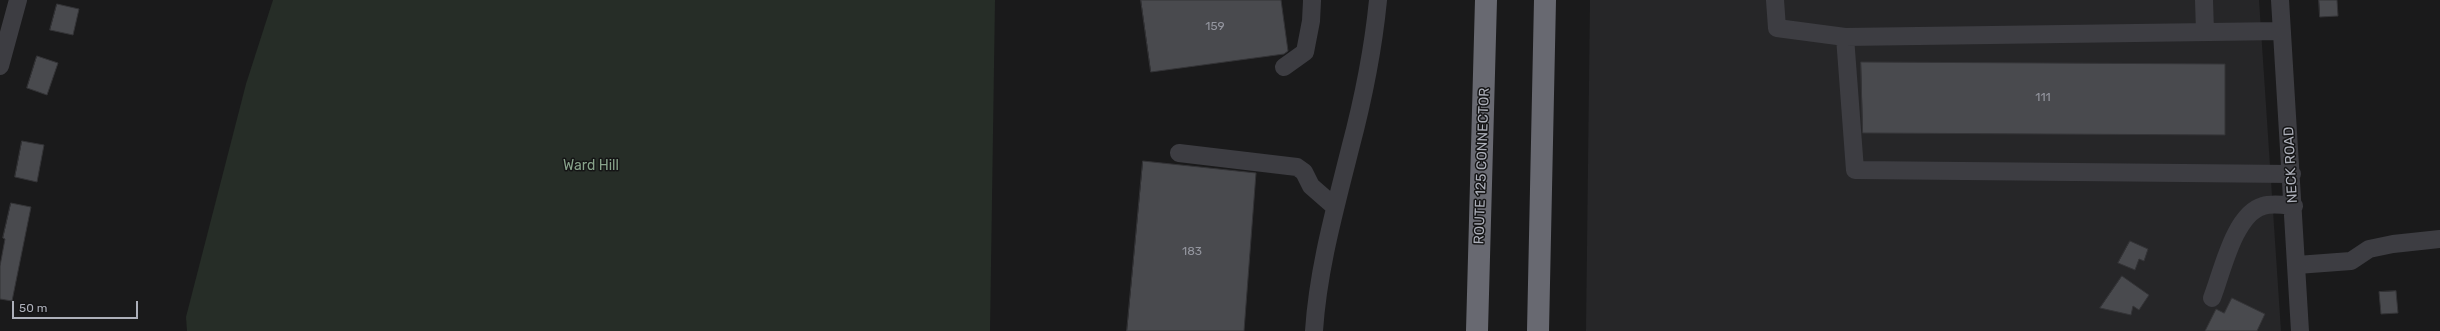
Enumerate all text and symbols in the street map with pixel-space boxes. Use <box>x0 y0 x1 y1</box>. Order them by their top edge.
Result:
house number: 159 <box>1205 20 1225 34</box>
street label: ROUTE 125 CONNECTOR <box>1471 87 1493 245</box>
house number: 111 <box>2035 91 2051 105</box>
street label: NECK ROAD <box>2281 126 2301 204</box>
park label: Ward Hill <box>563 158 619 174</box>
house number: 183 <box>1182 245 1202 259</box>
scale bar <box>14 293 140 319</box>
text: 50 m <box>19 301 47 315</box>

